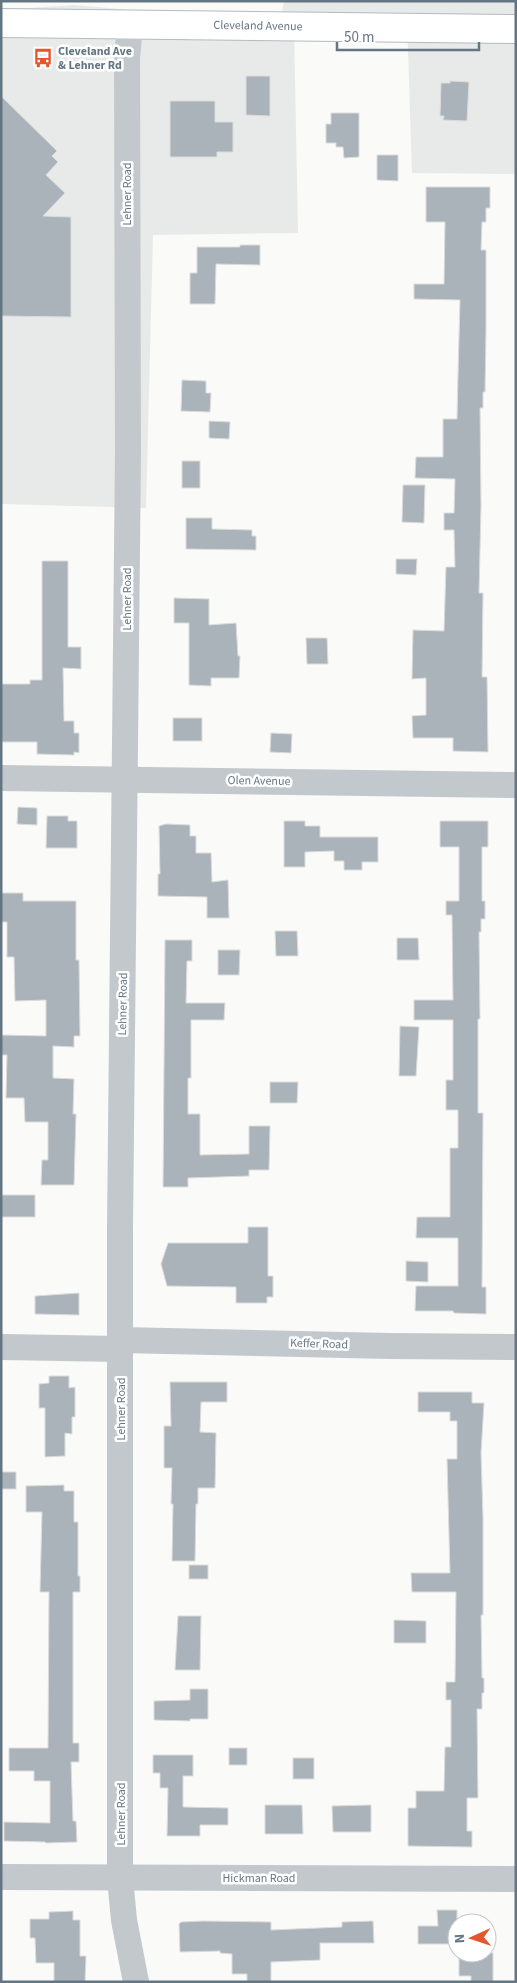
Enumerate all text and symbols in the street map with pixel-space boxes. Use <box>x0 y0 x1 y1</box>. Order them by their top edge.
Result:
street label: Cleveland Avenue <box>213 17 303 35</box>
scale bar <box>337 20 480 52</box>
text: 50 m <box>344 27 374 48</box>
place label: Cleveland Ave & Lehner Rd <box>58 43 132 74</box>
bus stop icon: Cleveland Ave & Lehner Rd <box>32 47 54 69</box>
street label: Lehner Road <box>119 162 136 226</box>
street label: Lehner Road <box>119 567 136 631</box>
street label: Olen Avenue <box>227 772 291 790</box>
street label: Lehner Road <box>114 972 132 1036</box>
street label: Keffer Road <box>290 1334 348 1354</box>
street label: Lehner Road <box>113 1377 130 1441</box>
street label: Lehner Road <box>113 1782 130 1846</box>
street label: Hickman Road <box>223 1870 295 1887</box>
north arrow <box>447 1913 497 1963</box>
text: N <box>450 1933 470 1944</box>

